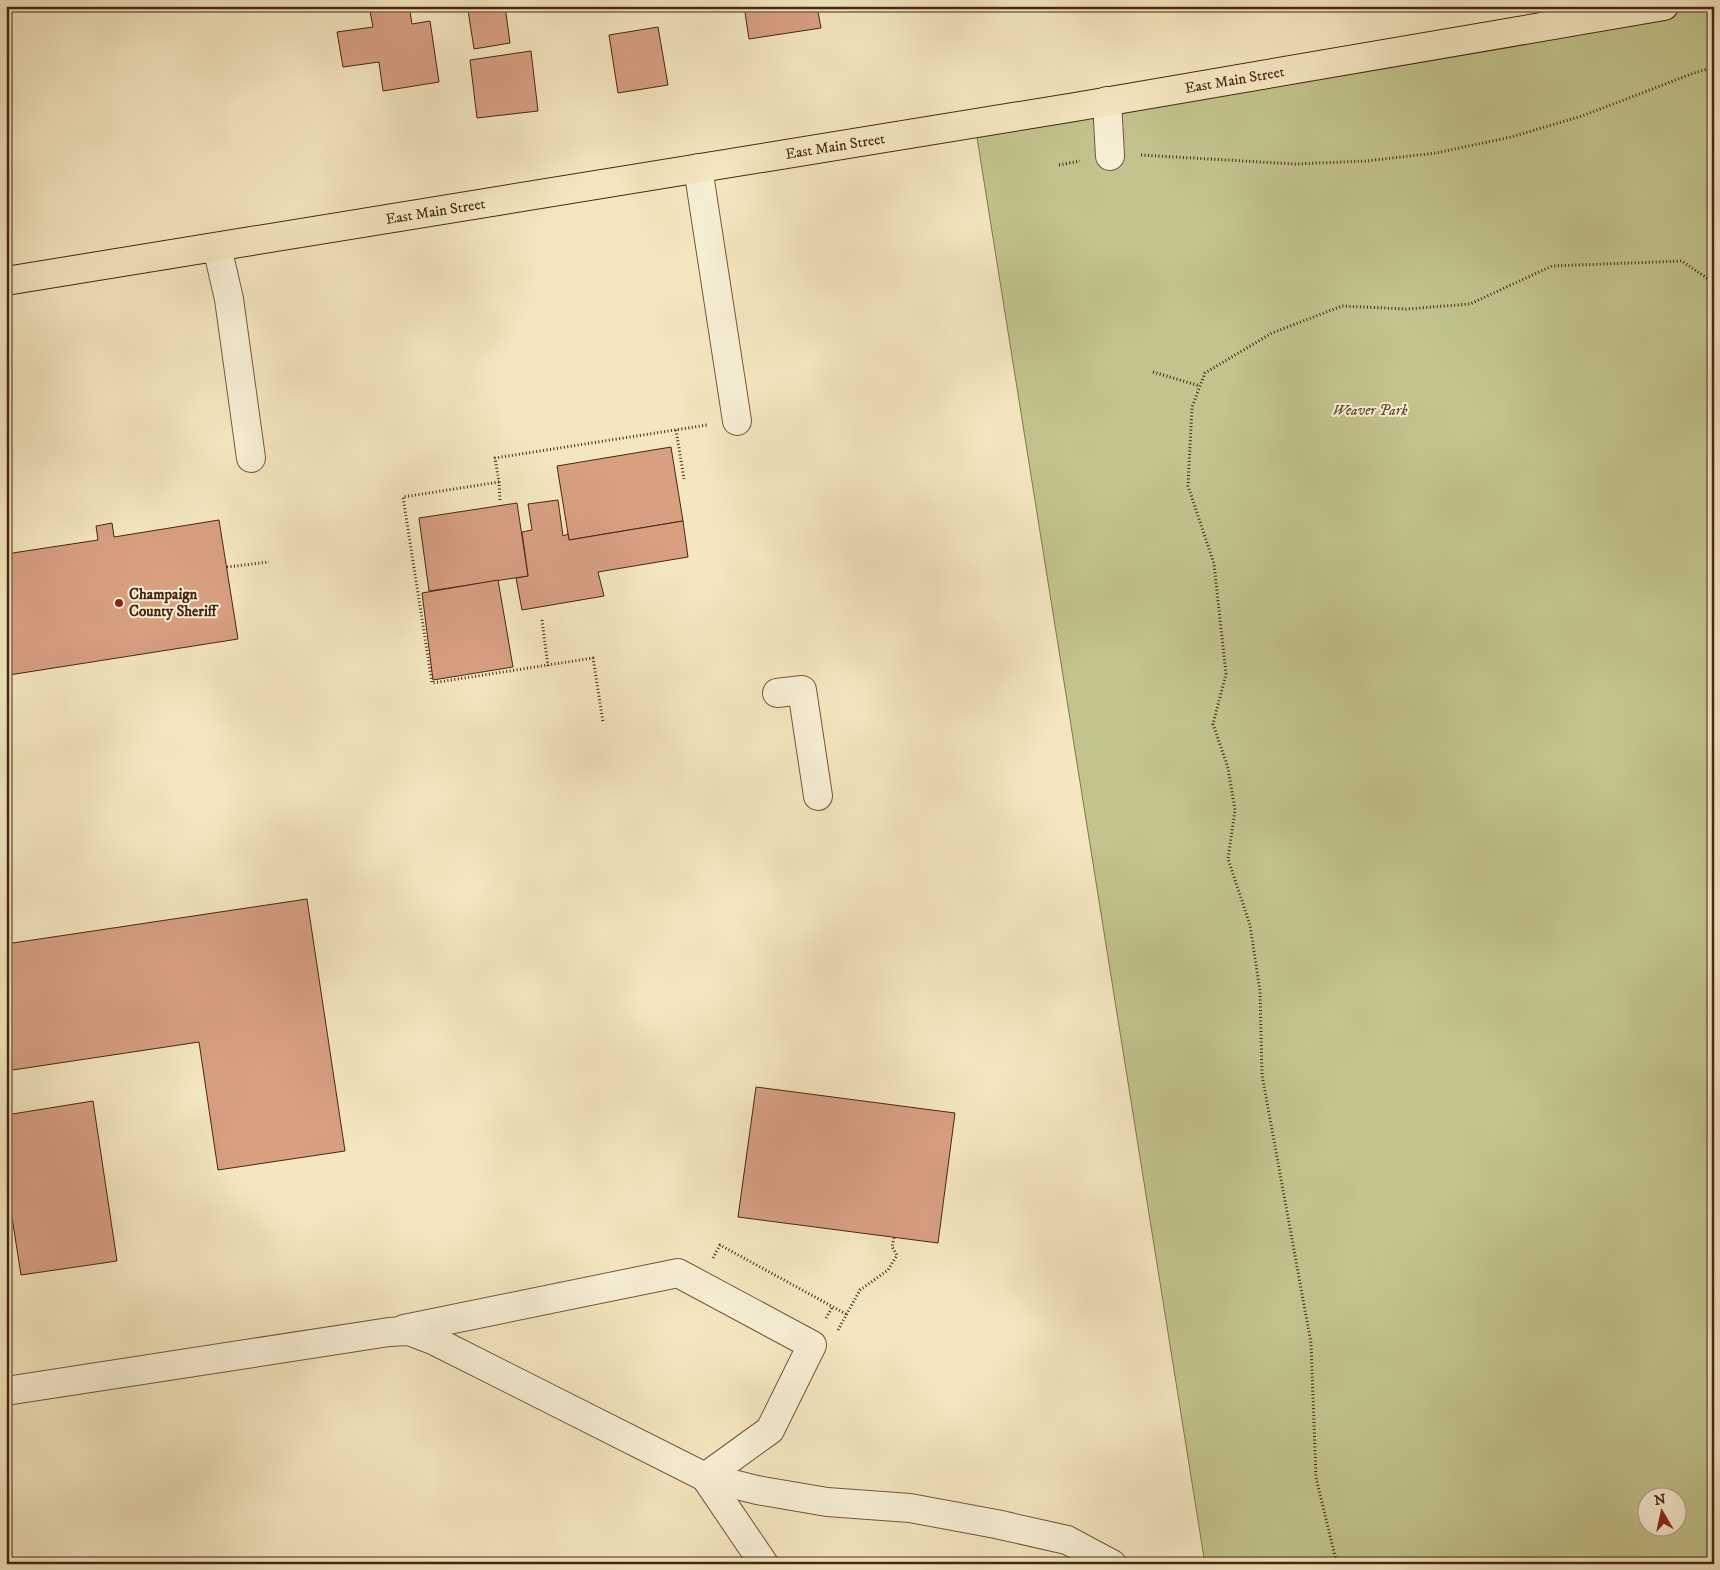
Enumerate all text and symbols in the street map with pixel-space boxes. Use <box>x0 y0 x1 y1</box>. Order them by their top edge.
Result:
street label: East Main Street <box>1183 62 1286 97</box>
street label: East Main Street <box>784 129 886 164</box>
street label: East Main Street <box>384 194 487 229</box>
park label: Weaver Park <box>1333 401 1408 420</box>
place label: Champaign County Sheriff <box>129 585 219 621</box>
marker: Champaign County Sheriff <box>113 597 125 609</box>
north arrow <box>1638 1488 1688 1538</box>
text: N <box>1653 1490 1668 1510</box>

